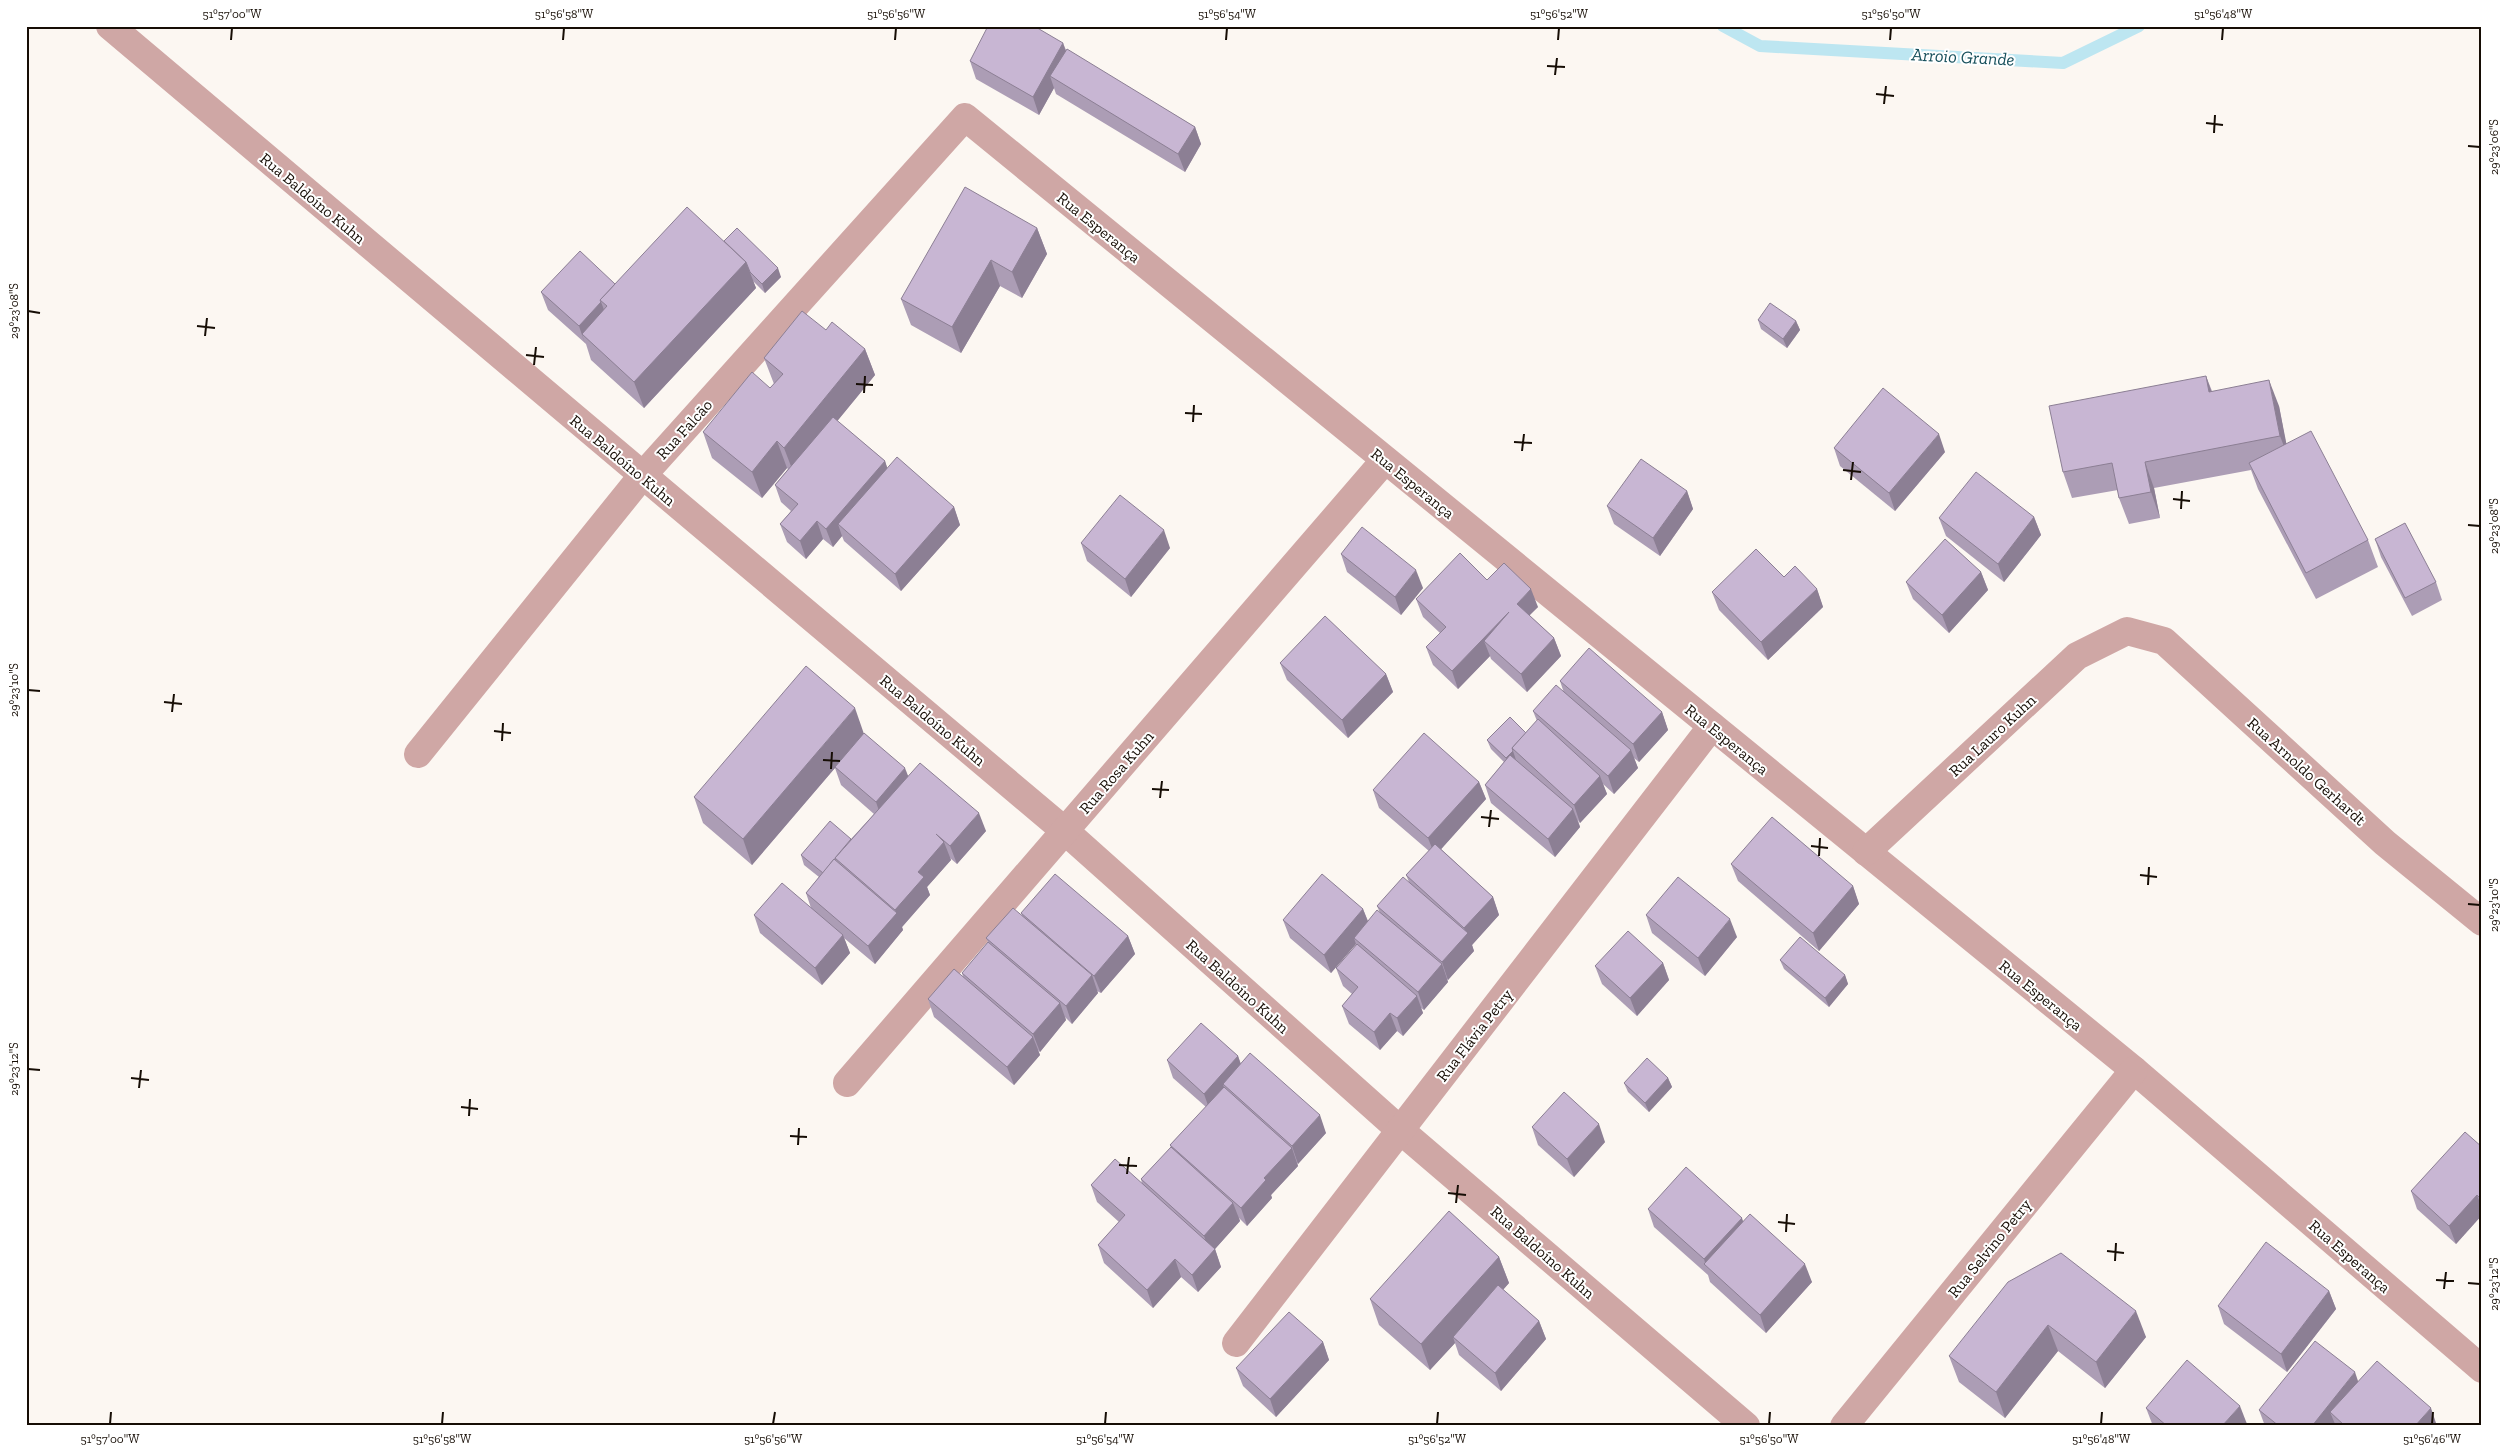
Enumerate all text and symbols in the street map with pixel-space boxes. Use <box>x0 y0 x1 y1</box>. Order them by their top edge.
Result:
text: 51°57'00"W <box>203 7 262 21</box>
text: 51°56'58"W <box>535 7 594 21</box>
text: 51°56'56"W <box>867 7 926 21</box>
text: 51°56'54"W <box>1198 7 1257 21</box>
text: 51°56'52"W <box>1530 7 1589 21</box>
text: 51°56'50"W <box>1862 7 1921 21</box>
text: 51°56'48"W <box>2194 7 2253 21</box>
water label: Arroio Grande <box>1910 43 2015 71</box>
text: 29°23'06"S <box>2487 119 2501 175</box>
street label: Rua Baldoíno Kuhn <box>256 149 370 248</box>
street label: Rua Esperança <box>1053 188 1144 267</box>
text: 29°23'08"S <box>7 283 21 339</box>
street label: Rua Falcão <box>652 395 716 463</box>
street label: Rua Baldoíno Kuhn <box>566 411 680 510</box>
street label: Rua Esperança <box>1367 444 1458 523</box>
text: 29°23'08"S <box>2487 498 2501 554</box>
text: 29°23'10"S <box>7 663 21 717</box>
street label: Rua Baldoíno Kuhn <box>876 671 990 770</box>
street label: Rua Lauro Kuhn <box>1945 690 2040 780</box>
street label: Rua Esperança <box>1681 700 1772 779</box>
street label: Rua Arnoldo Gerhardt <box>2244 713 2370 829</box>
street label: Rua Rosa Kuhn <box>1075 726 1158 818</box>
text: 29°23'10"S <box>2487 878 2501 932</box>
street label: Rua Baldoíno Kuhn <box>1182 935 1294 1038</box>
street label: Rua Esperança <box>1995 956 2086 1035</box>
street label: Rua Flávia Petry <box>1432 985 1517 1085</box>
text: 29°23'12"S <box>7 1042 21 1096</box>
street label: Rua Selvino Petry <box>1944 1195 2035 1301</box>
street label: Rua Baldoíno Kuhn <box>1487 1202 1599 1303</box>
street label: Rua Esperança <box>2305 1216 2394 1297</box>
text: 29°23'12"S <box>2487 1257 2501 1311</box>
text: 51°57'00"W <box>81 1432 140 1446</box>
text: 51°56'58"W <box>413 1432 472 1446</box>
text: 51°56'56"W <box>744 1432 803 1446</box>
text: 51°56'54"W <box>1076 1432 1135 1446</box>
text: 51°56'52"W <box>1408 1432 1467 1446</box>
text: 51°56'50"W <box>1740 1432 1799 1446</box>
text: 51°56'48"W <box>2072 1432 2131 1446</box>
text: 51°56'46"W <box>2403 1432 2462 1446</box>

